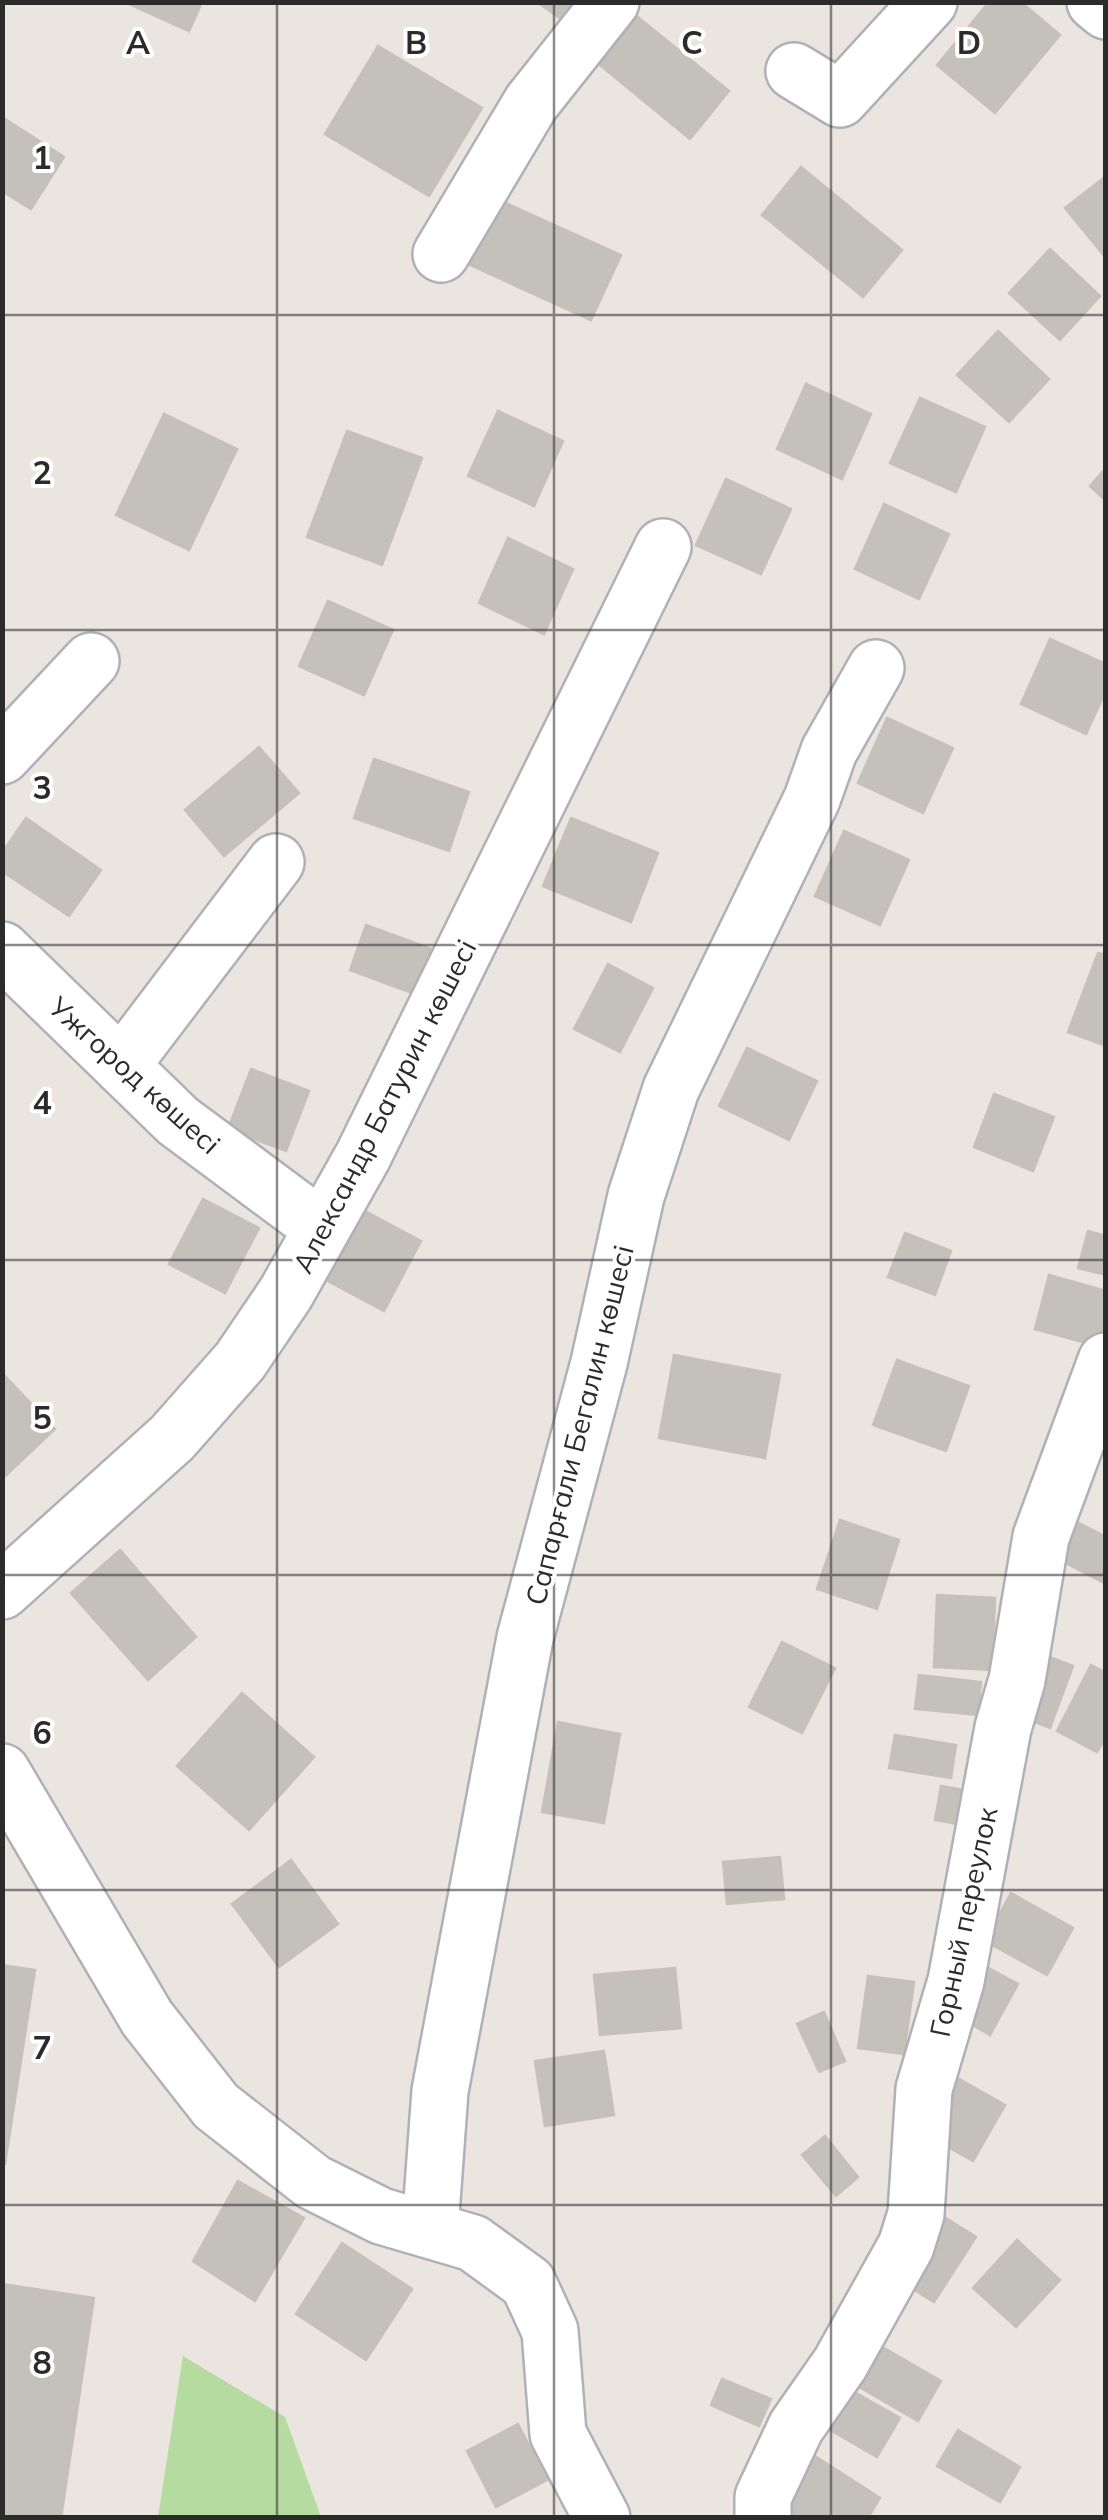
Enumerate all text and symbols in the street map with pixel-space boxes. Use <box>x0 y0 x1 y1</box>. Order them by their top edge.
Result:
text: A <box>126 22 150 62</box>
text: B <box>405 22 427 62</box>
text: C <box>681 22 703 62</box>
text: D <box>957 22 981 62</box>
text: 1 <box>32 137 52 177</box>
text: 2 <box>32 452 52 492</box>
text: 3 <box>32 767 52 807</box>
street label: Александр Батурин көшесі <box>285 933 483 1279</box>
street label: Ужгород көшесі <box>41 988 228 1161</box>
text: 4 <box>32 1082 52 1122</box>
street label: Сапарғали Бегалин көшесі <box>517 1242 641 1608</box>
text: 5 <box>32 1397 52 1437</box>
text: 6 <box>32 1712 52 1752</box>
street label: Горный переулок <box>922 1803 1005 2040</box>
text: 7 <box>32 2027 52 2067</box>
text: 8 <box>32 2342 52 2382</box>

